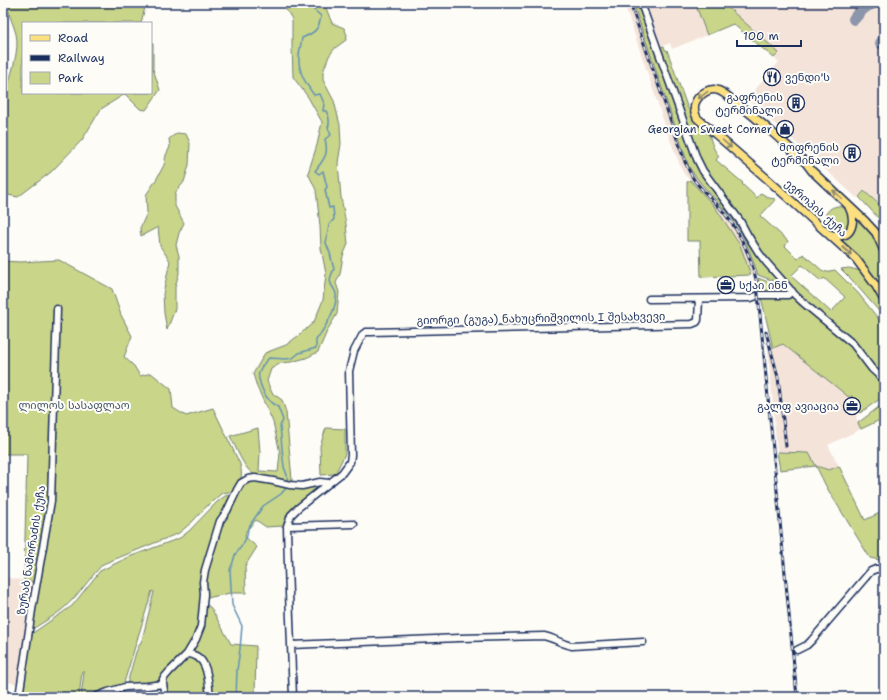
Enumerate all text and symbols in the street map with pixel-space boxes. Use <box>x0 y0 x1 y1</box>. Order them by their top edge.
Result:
legend <box>22 22 152 94</box>
scale bar <box>737 22 801 48</box>
text: 100 m <box>743 28 779 44</box>
text: Road <box>58 30 89 46</box>
text: Railway <box>58 50 105 66</box>
restaurant icon: ვენდი'ს <box>762 67 782 87</box>
text: Park <box>58 70 84 86</box>
place label: ვენდი'ს <box>785 70 830 85</box>
place label: გაფრენის ტერმინალი <box>715 90 783 118</box>
one-way arrow <box>697 91 708 99</box>
building icon: გაფრენის ტერმინალი <box>786 93 806 113</box>
shop icon: Georgian Sweet Corner <box>775 119 795 139</box>
place label: Georgian Sweet Corner <box>648 122 772 137</box>
one-way arrow <box>722 139 732 148</box>
place label: მოფრენის ტერმინალი <box>771 140 839 168</box>
building icon: მოფრენის ტერმინალი <box>842 143 862 163</box>
street label: ევროპის ქუჩა <box>781 176 850 240</box>
one-way arrow <box>832 189 842 199</box>
one-way arrow <box>841 246 851 255</box>
office icon: სქაი ინნ <box>716 275 736 295</box>
place label: სქაი ინნ <box>739 278 788 293</box>
street label: გიორგი (გუგა) ნახუცრიშვილის I შესახვევი <box>417 309 665 328</box>
office icon: გალფ ავიაცია <box>842 396 862 416</box>
park label: ლილოს სასაფლაო <box>18 398 130 413</box>
place label: გალფ ავიაცია <box>757 399 839 414</box>
street label: ზურაბ ნამორაძის ქუჩა <box>14 484 49 616</box>

